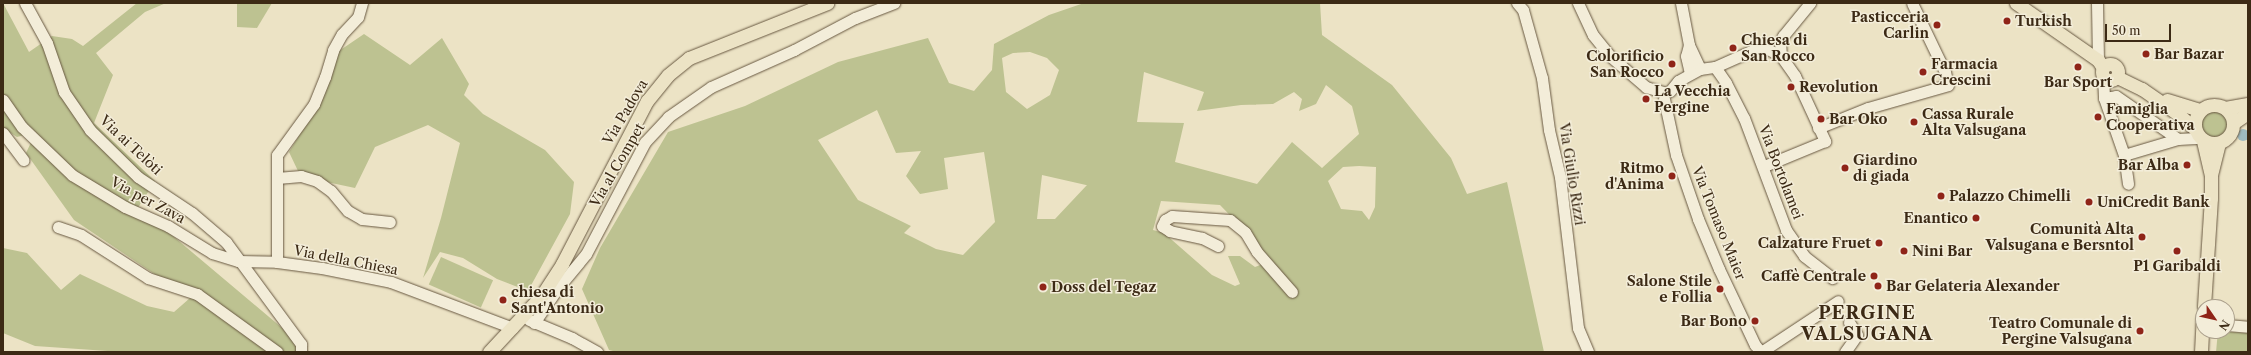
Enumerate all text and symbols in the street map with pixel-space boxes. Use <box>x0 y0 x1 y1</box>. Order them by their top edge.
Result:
place label: Pasticceria Carlin <box>1851 9 1929 42</box>
place label: Turkish <box>2015 13 2072 29</box>
marker: Turkish <box>2002 16 2012 26</box>
scale bar <box>2107 16 2173 42</box>
marker: Pasticceria Carlin <box>1932 20 1942 30</box>
text: 50 m <box>2112 23 2141 38</box>
place label: Chiesa di San Rocco <box>1741 32 1815 64</box>
marker: Chiesa di San Rocco <box>1728 43 1738 53</box>
place label: Bar Bazar <box>2154 46 2224 62</box>
place label: Colorificio San Rocco <box>1586 48 1664 80</box>
marker: Bar Bazar <box>2141 49 2151 59</box>
place label: Farmacia Crescini <box>1931 56 1998 88</box>
marker: Colorificio San Rocco <box>1667 59 1677 69</box>
marker: Bar Sport <box>2073 62 2083 72</box>
marker: Farmacia Crescini <box>1918 67 1928 77</box>
place label: Bar Sport <box>2044 74 2112 90</box>
street label: Via Padova <box>599 76 651 148</box>
place label: Revolution <box>1799 79 1878 95</box>
marker: Revolution <box>1786 82 1796 92</box>
place label: La Vecchia Pergine <box>1654 83 1731 116</box>
marker: La Vecchia Pergine <box>1641 94 1651 104</box>
place label: Famiglia Cooperativa <box>2106 101 2195 134</box>
place label: Cassa Rurale Alta Valsugana <box>1922 106 2027 138</box>
place label: Bar Oko <box>1829 111 1888 127</box>
street label: Via ai Telòti <box>96 112 166 178</box>
marker: Famiglia Cooperativa <box>2093 112 2103 122</box>
marker: Bar Oko <box>1816 114 1826 124</box>
marker: Cassa Rurale Alta Valsugana <box>1909 117 1919 127</box>
street label: Via al Compet <box>586 120 648 210</box>
street label: Via Giulio Rizzi <box>1556 122 1588 226</box>
street label: Via Bortolamei <box>1755 122 1807 222</box>
place label: Giardino di giada <box>1853 152 1917 184</box>
place label: Bar Alba <box>2117 157 2179 173</box>
place label: Ritmo d'Anima <box>1605 160 1664 192</box>
marker: Bar Alba <box>2182 160 2192 170</box>
marker: Giardino di giada <box>1840 163 1850 173</box>
street label: Via Tomaso Maier <box>1688 164 1750 282</box>
marker: Ritmo d'Anima <box>1667 171 1677 181</box>
street label: Via per Zava <box>108 173 188 227</box>
place label: Palazzo Chimelli <box>1949 188 2071 204</box>
marker: Palazzo Chimelli <box>1936 191 1946 201</box>
place label: UniCredit Bank <box>2097 194 2210 210</box>
marker: UniCredit Bank <box>2084 197 2094 207</box>
place label: Enantico <box>1903 210 1968 226</box>
marker: Enantico <box>1971 213 1981 223</box>
place label: Comunità Alta Valsugana e Bersntol <box>1985 221 2134 254</box>
marker: Comunità Alta Valsugana e Bersntol <box>2137 232 2147 242</box>
place label: Calzature Fruet <box>1758 235 1871 251</box>
marker: Calzature Fruet <box>1874 238 1884 248</box>
street label: Via della Chiesa <box>292 242 400 278</box>
place label: Nini Bar <box>1912 243 1972 259</box>
marker: Nini Bar <box>1899 246 1909 256</box>
marker: P1 Garibaldi <box>2172 246 2182 256</box>
place label: P1 Garibaldi <box>2133 258 2221 274</box>
place label: Caffè Centrale <box>1761 268 1866 284</box>
marker: Caffè Centrale <box>1869 271 1879 281</box>
place label: Salone Stile e Follia <box>1627 273 1712 306</box>
place label: Bar Gelateria Alexander <box>1886 278 2060 294</box>
place label: Doss del Tegaz <box>1051 279 1157 295</box>
marker: Bar Gelateria Alexander <box>1873 281 1883 291</box>
marker: Doss del Tegaz <box>1038 282 1048 292</box>
place label: chiesa di Sant'Antonio <box>511 284 604 316</box>
marker: Salone Stile e Follia <box>1715 284 1725 294</box>
marker: chiesa di Sant'Antonio <box>498 295 508 305</box>
north arrow <box>2195 299 2235 339</box>
district label: PERGINE VALSUGANA <box>1801 303 1933 346</box>
place label: Bar Bono <box>1680 313 1747 329</box>
place label: Teatro Comunale di Pergine Valsugana <box>1989 315 2132 348</box>
marker: Bar Bono <box>1750 316 1760 326</box>
text: N <box>2216 317 2233 333</box>
marker: Teatro Comunale di Pergine Valsugana <box>2135 326 2145 336</box>

